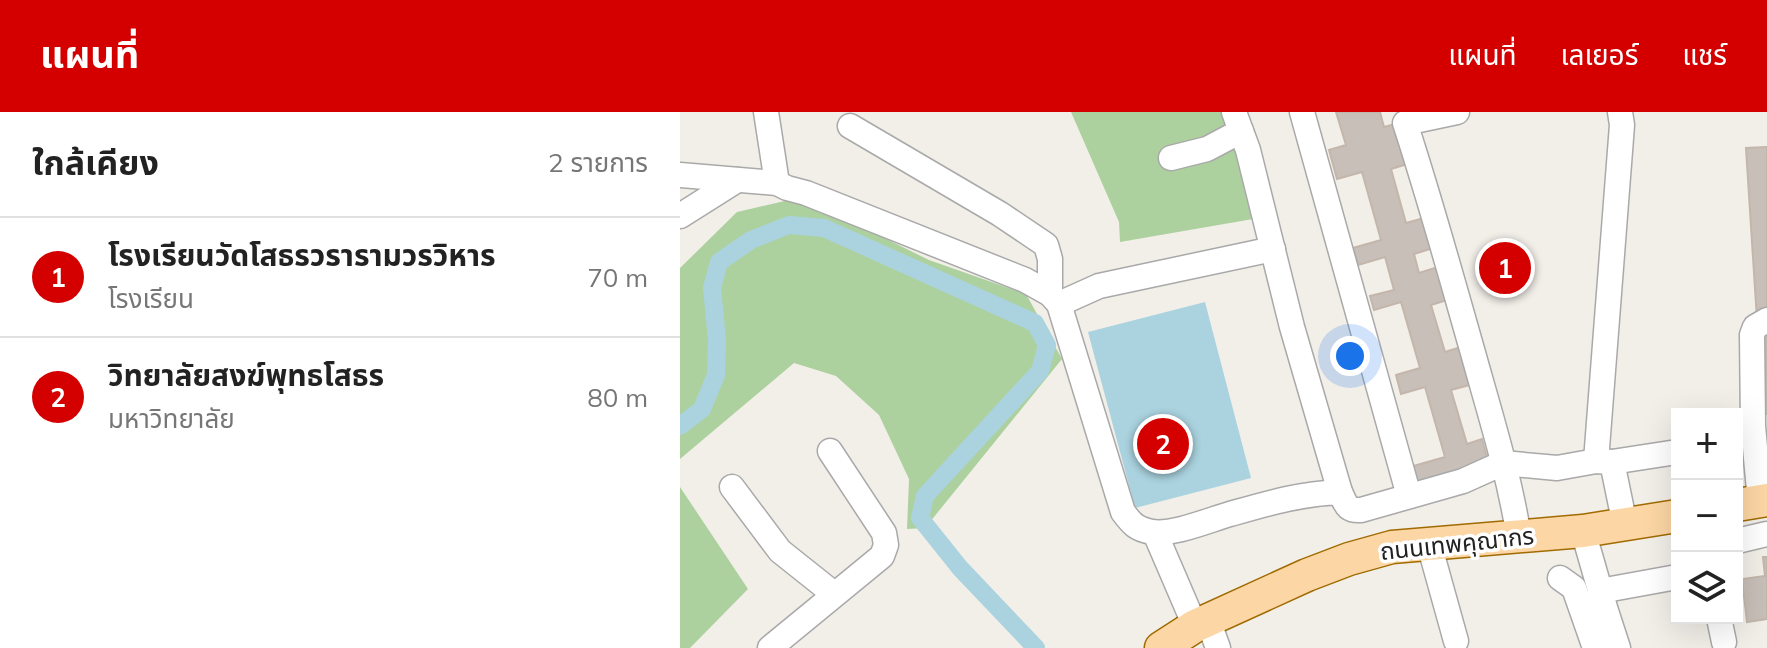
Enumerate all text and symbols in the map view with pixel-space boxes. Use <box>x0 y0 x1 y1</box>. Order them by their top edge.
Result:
text: แผนที่ <box>40 30 139 78</box>
text: แผนที่ <box>1448 37 1517 72</box>
text: เลเยอร์ <box>1561 37 1638 72</box>
text: แชร์ <box>1682 37 1727 72</box>
text: ใกล้เคียง <box>32 141 159 184</box>
text: 2 รายการ <box>548 146 648 179</box>
text: โรงเรียนวัดโสธรวรารามวรวิหาร <box>108 236 495 274</box>
pin: 1 <box>1479 238 1531 298</box>
text: 1 <box>50 261 66 294</box>
text: 70 m <box>587 261 648 294</box>
text: โรงเรียน <box>108 282 194 315</box>
your location <box>1330 336 1370 376</box>
text: วิทยาลัยสงฆ์พุทธโสธร <box>108 356 384 394</box>
text: 2 <box>50 381 66 414</box>
text: 80 m <box>587 381 648 414</box>
text: มหาวิทยาลัย <box>108 402 235 435</box>
map controls <box>1671 408 1743 624</box>
button: + <box>1671 408 1743 480</box>
pin: 2 <box>1137 414 1189 474</box>
button: − <box>1671 480 1743 552</box>
street label: ถนนเทพคุณากร <box>1378 520 1535 567</box>
button: layers <box>1671 552 1743 624</box>

